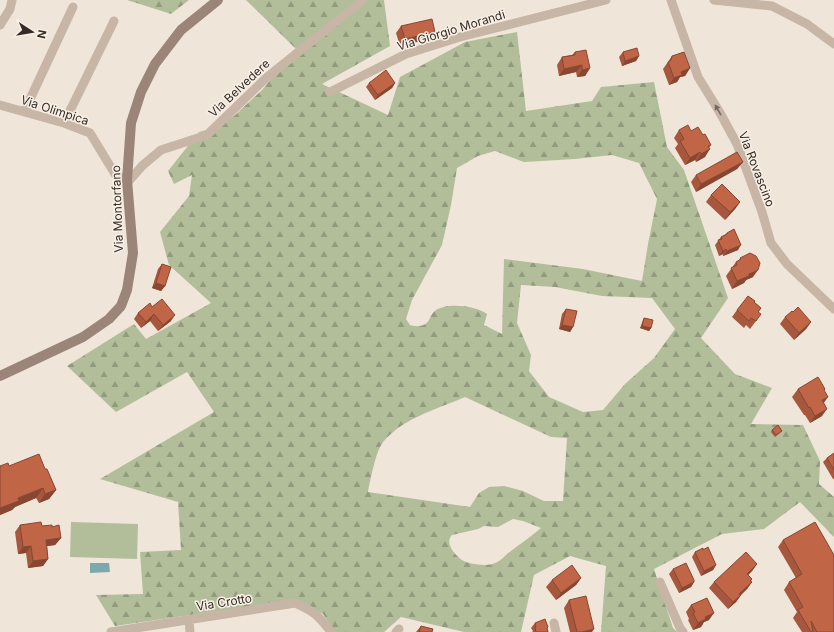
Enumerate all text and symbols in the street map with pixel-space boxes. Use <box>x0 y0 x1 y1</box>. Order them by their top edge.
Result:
street label: Via Giorgio Morandi <box>395 6 507 54</box>
north arrow <box>12 12 52 52</box>
text: N <box>34 29 50 40</box>
street label: Via Belvedere <box>205 56 273 120</box>
street label: Via Olimpica <box>19 92 91 128</box>
one-way arrow <box>714 104 721 115</box>
street label: Via Rovascino <box>736 129 778 209</box>
street label: Via Montorfano <box>108 165 126 253</box>
street label: Via Crotto <box>195 590 253 614</box>

